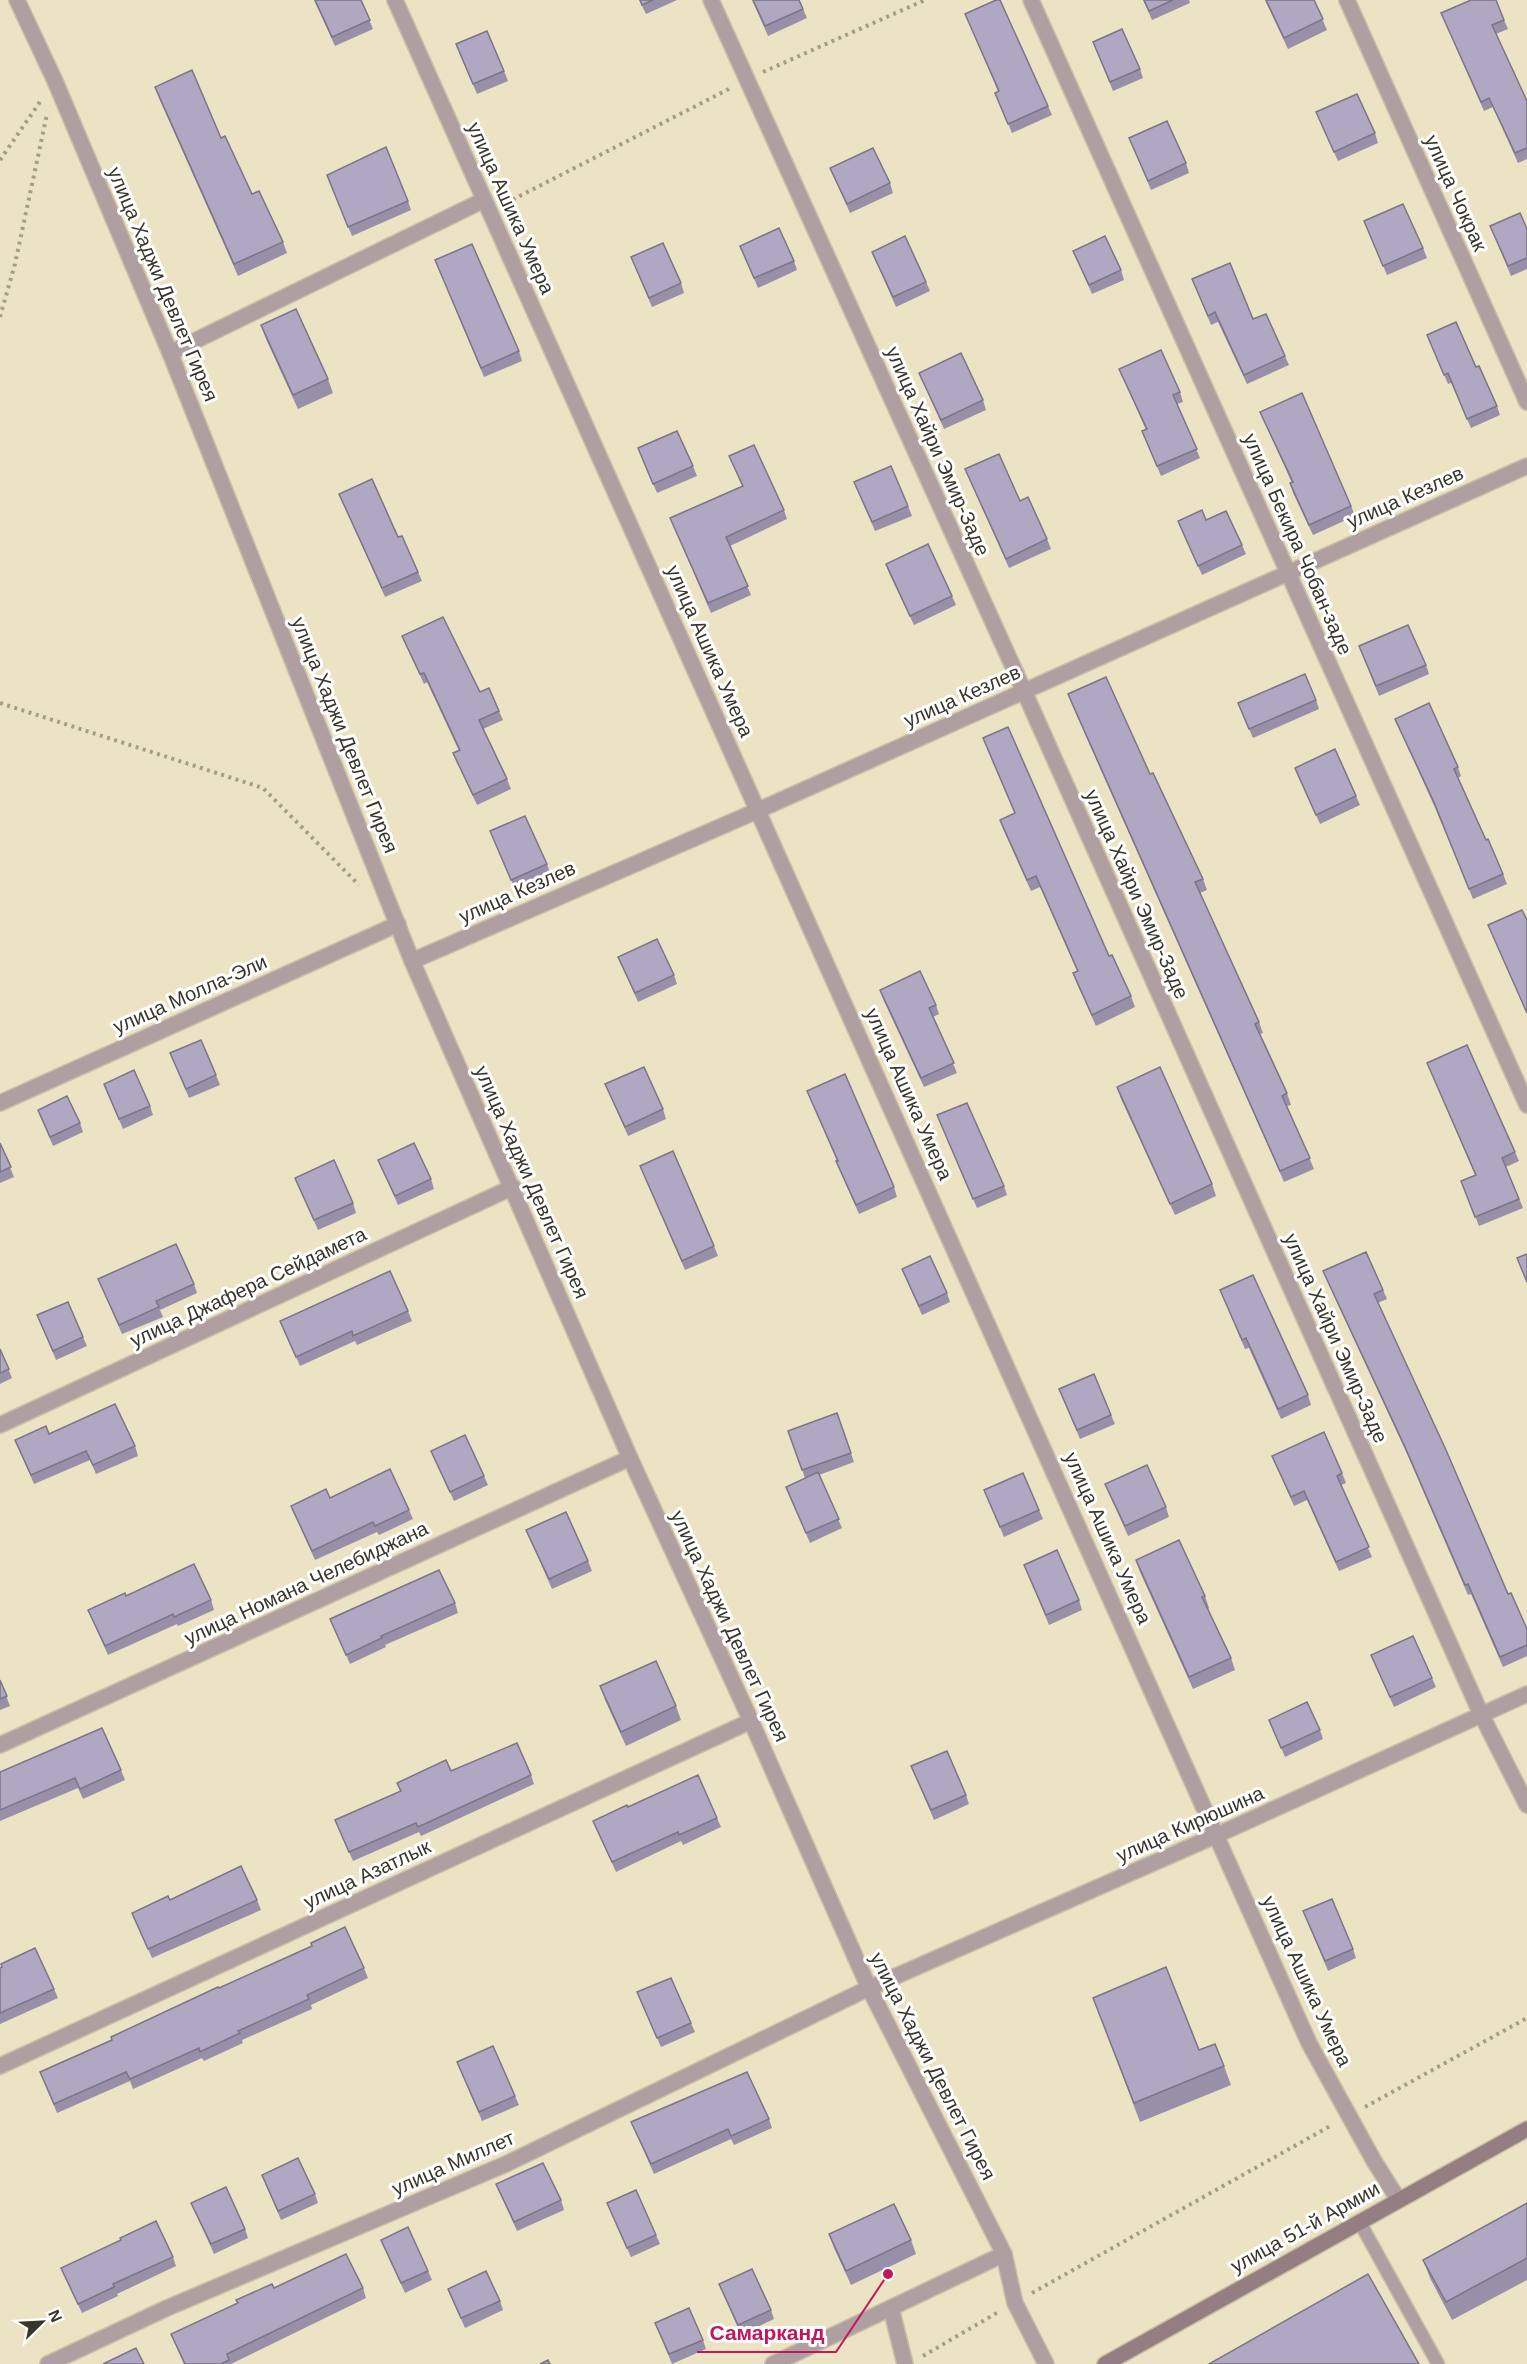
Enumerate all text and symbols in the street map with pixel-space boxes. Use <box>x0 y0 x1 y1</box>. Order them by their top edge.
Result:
street label: улица Ашика Умера <box>463 119 559 298</box>
street label: улица Чокрак <box>1421 132 1492 255</box>
street label: улица Хаджи Девлет Гирея <box>104 164 222 404</box>
street label: улица Хайри Эмир-Заде <box>882 343 994 559</box>
street label: улица Бекира Чобан-заде <box>1239 430 1357 658</box>
street label: улица Кезлев <box>1343 461 1467 533</box>
street label: улица Ашика Умера <box>662 562 758 741</box>
street label: улица Хаджи Девлет Гирея <box>288 614 402 856</box>
street label: улица Кезлев <box>900 660 1024 732</box>
street label: улица Хайри Эмир-Заде <box>1081 786 1193 1002</box>
street label: улица Кезлев <box>455 856 579 928</box>
street label: улица Молла-Эли <box>110 950 270 1038</box>
street label: улица Ашика Умера <box>861 1005 957 1184</box>
street label: улица Хаджи Девлет Гирея <box>471 1062 593 1302</box>
street label: улица Джафера Сейдамета <box>127 1222 370 1351</box>
street label: улица Хайри Эмир-Заде <box>1280 1230 1392 1446</box>
street label: улица Ашика Умера <box>1060 1449 1156 1628</box>
street label: улица Хаджи Девлет Гирея <box>667 1507 793 1745</box>
street label: улица Номана Челебиджана <box>181 1516 432 1649</box>
street label: улица Кирюшина <box>1113 1781 1268 1866</box>
street label: улица Азатлык <box>300 1835 434 1913</box>
street label: улица Ашика Умера <box>1258 1892 1357 2071</box>
street label: улица Хаджи Девлет Гирея <box>866 1949 1000 2183</box>
street label: улица Миллет <box>389 2126 517 2200</box>
street label: улица 51-й Армии <box>1227 2177 1383 2277</box>
north arrow <box>12 2292 72 2352</box>
text: N <box>45 2307 65 2325</box>
callout: Самарканд <box>697 2313 836 2352</box>
text: Самарканд <box>709 2321 825 2344</box>

